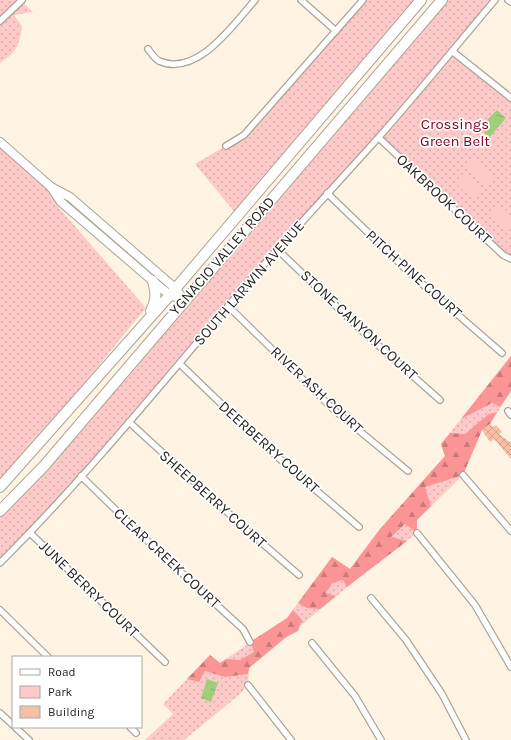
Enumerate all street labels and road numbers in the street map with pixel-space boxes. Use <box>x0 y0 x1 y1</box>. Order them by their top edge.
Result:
street label: OAKBROOK COURT <box>393 150 496 248</box>
street label: YGNACIO VALLEY ROAD <box>165 193 279 319</box>
street label: SOUTH LARWIN AVENUE <box>190 217 308 349</box>
street label: PITCH PINE COURT <box>362 226 466 322</box>
street label: STONE CANYON COURT <box>297 266 422 384</box>
street label: RIVER ASH COURT <box>267 343 367 438</box>
street label: DEERBERRY COURT <box>215 397 323 497</box>
street label: SHEEPBERRY COURT <box>156 446 270 552</box>
street label: CLEAR CREEK COURT <box>110 504 224 612</box>
street label: JUNE BERRY COURT <box>35 537 143 641</box>

